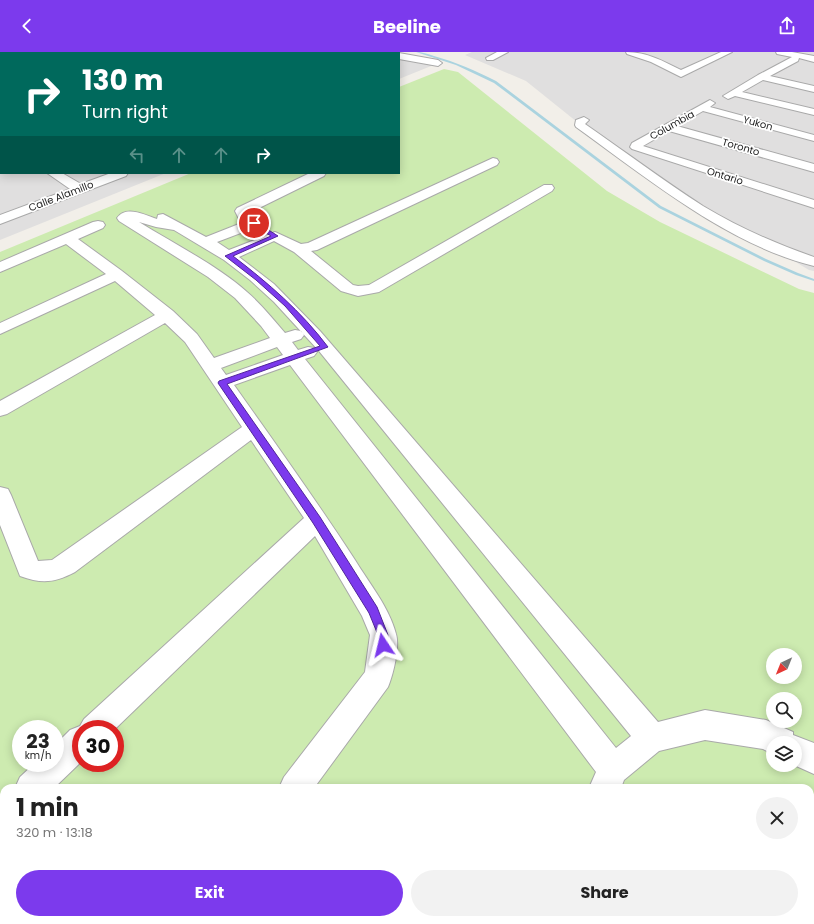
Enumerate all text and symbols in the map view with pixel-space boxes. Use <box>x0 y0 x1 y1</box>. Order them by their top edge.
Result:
text: Beeline <box>373 14 441 39</box>
icon: back <box>16 15 38 37</box>
icon: share <box>776 15 798 37</box>
text: 130 m <box>82 61 163 100</box>
icon: right <box>16 68 68 120</box>
text: Turn right <box>82 99 168 124</box>
street label: Columbia <box>647 106 697 144</box>
street label: Yukon <box>741 112 775 134</box>
street label: Toronto <box>720 134 762 160</box>
icon: left <box>126 144 148 166</box>
icon: ahead <box>168 144 190 166</box>
icon: ahead <box>210 144 232 166</box>
icon: right <box>252 144 274 166</box>
street label: Ontario <box>705 163 745 189</box>
street label: Calle Alamillo <box>26 177 96 215</box>
pin <box>237 206 271 240</box>
icon: arrive <box>243 212 265 234</box>
position arrow <box>362 624 404 666</box>
north arrow <box>766 648 802 684</box>
map controls <box>766 648 802 772</box>
button: search <box>766 692 802 728</box>
speed limit sign: 30 <box>72 720 124 772</box>
text: 23 <box>26 727 50 755</box>
button: layers <box>766 736 802 772</box>
text: km/h <box>25 748 51 763</box>
text: 1 min <box>16 791 79 824</box>
button: close <box>756 797 798 839</box>
text: 320 m · 13:18 <box>16 823 93 842</box>
button: Exit <box>16 870 403 916</box>
button: Share <box>411 870 798 916</box>

